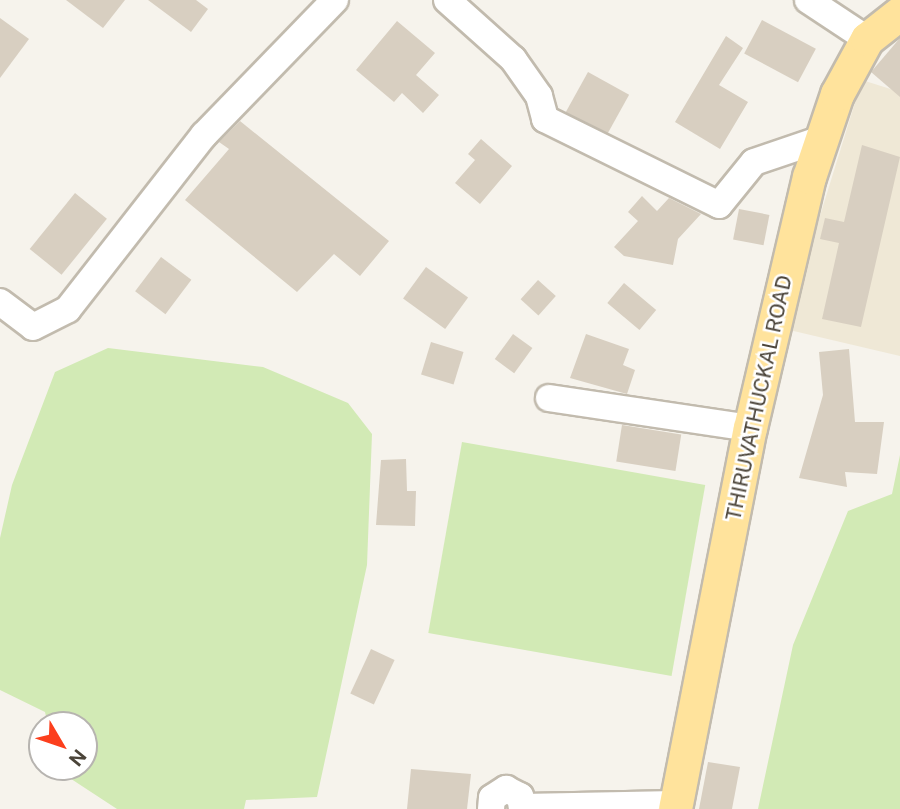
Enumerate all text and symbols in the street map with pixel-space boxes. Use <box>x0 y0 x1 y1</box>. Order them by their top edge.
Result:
street label: THIRUVATHUCKAL ROAD <box>721 273 797 523</box>
north arrow <box>28 711 98 781</box>
text: N <box>65 745 91 771</box>

